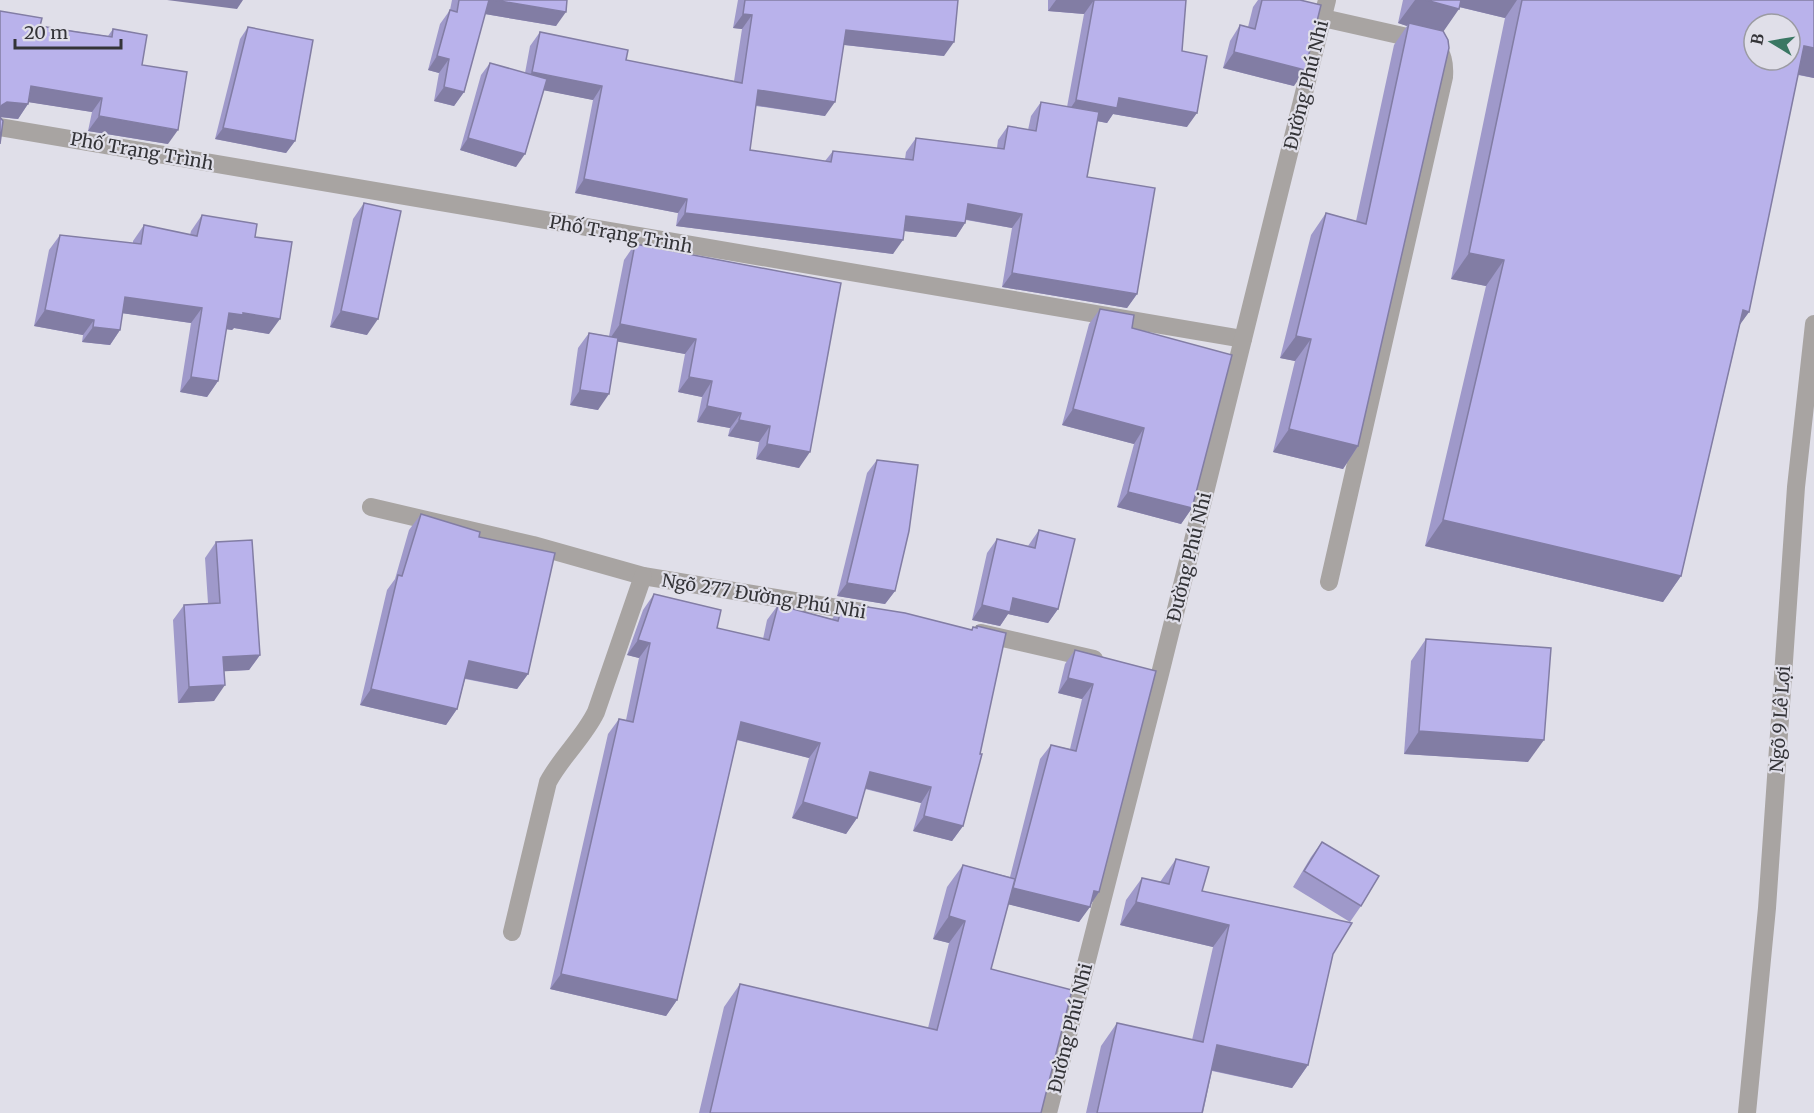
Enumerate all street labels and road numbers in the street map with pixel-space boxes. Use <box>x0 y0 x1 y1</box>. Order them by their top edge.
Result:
street label: Đường Phú Nhi <box>1279 18 1333 152</box>
street label: Phố Trạng Trình <box>69 127 215 175</box>
street label: Phố Trạng Trình <box>548 210 694 258</box>
street label: Đường Phú Nhi <box>1162 490 1216 624</box>
street label: Ngõ 277 Đường Phú Nhi <box>660 568 868 624</box>
street label: Ngõ 9 Lê Lợi <box>1765 665 1795 773</box>
street label: Đường Phú Nhi <box>1043 961 1097 1095</box>

